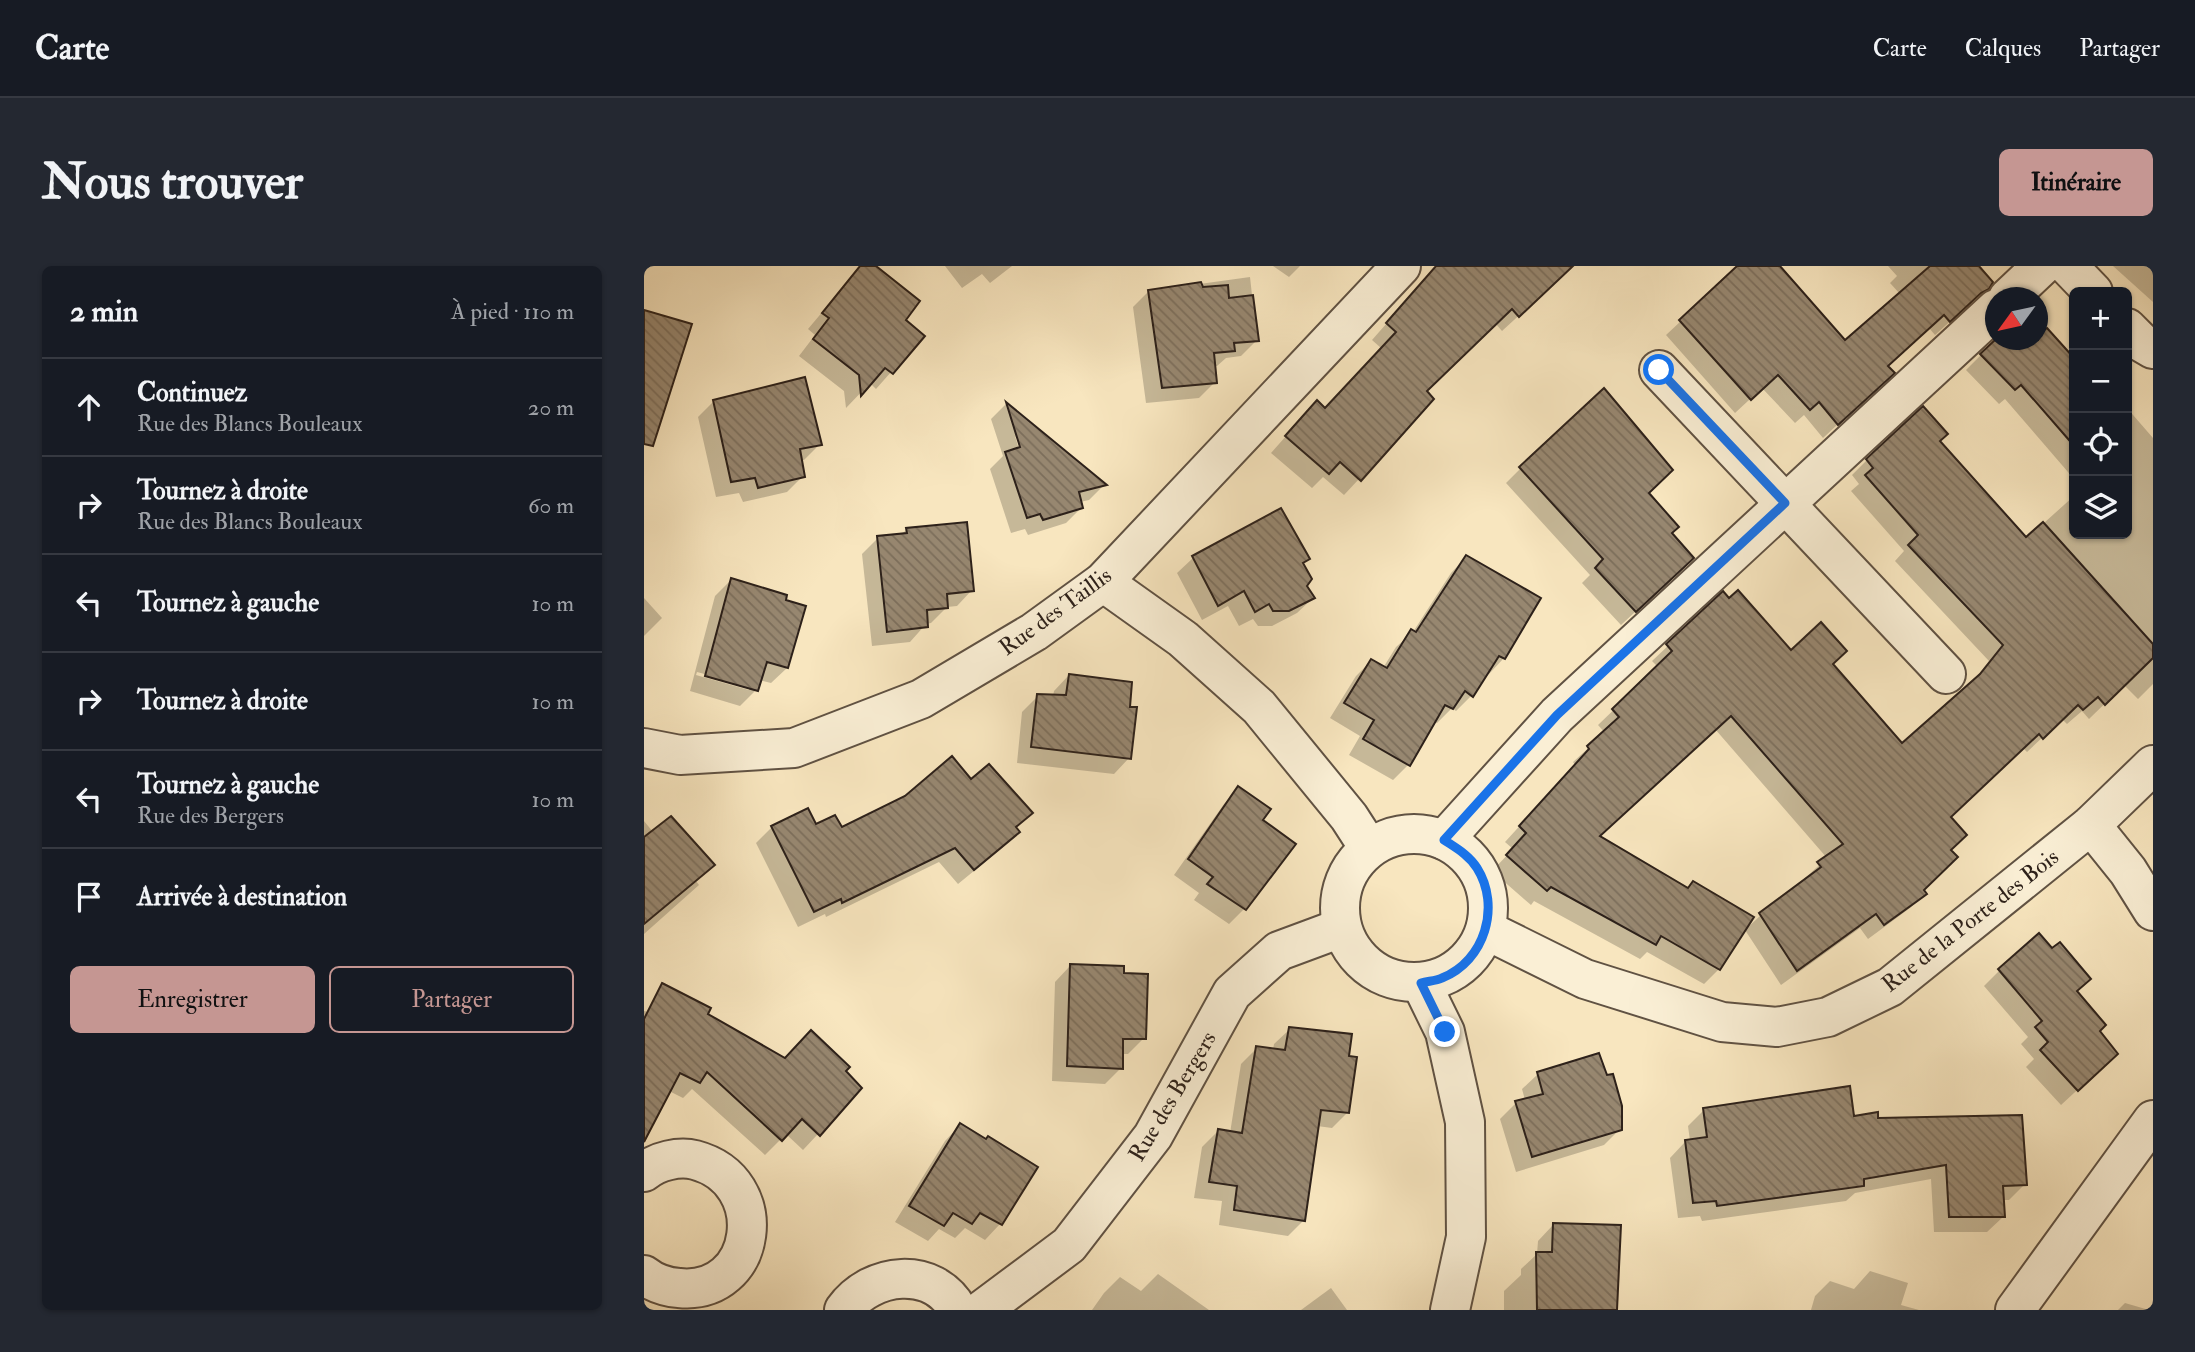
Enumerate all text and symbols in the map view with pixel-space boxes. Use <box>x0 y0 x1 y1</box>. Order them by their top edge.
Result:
text: Carte <box>35 28 109 69</box>
text: Carte <box>1873 33 1927 64</box>
text: Calques <box>1965 33 2041 64</box>
text: Partager <box>2079 33 2160 64</box>
button: Itinéraire <box>1999 149 2153 216</box>
text: Nous trouver <box>42 152 303 213</box>
north arrow <box>1985 287 2048 350</box>
map controls <box>2069 287 2132 539</box>
button: + <box>2069 287 2132 350</box>
text: 2 min <box>70 293 138 330</box>
text: À pied · 110 m <box>451 297 574 326</box>
button: − <box>2069 350 2132 413</box>
route start <box>1643 354 1674 385</box>
text: Continuez <box>137 377 247 409</box>
icon: ahead <box>70 388 108 426</box>
text: 20 m <box>528 393 574 422</box>
text: Rue des Blancs Bouleaux <box>137 409 362 438</box>
button: locate <box>2069 413 2132 476</box>
text: Tournez à droite <box>137 475 308 507</box>
button: layers <box>2069 476 2132 539</box>
icon: right <box>70 486 108 524</box>
text: 60 m <box>528 491 574 520</box>
text: Rue des Blancs Bouleaux <box>137 507 362 536</box>
street label: Rue des Taillis <box>993 561 1117 662</box>
icon: left <box>70 584 108 622</box>
text: Tournez à gauche <box>137 587 319 619</box>
text: 10 m <box>531 589 574 618</box>
icon: right <box>70 682 108 720</box>
text: Tournez à droite <box>137 685 308 717</box>
text: 10 m <box>531 687 574 716</box>
text: Tournez à gauche <box>137 769 319 801</box>
icon: left <box>70 780 108 818</box>
text: 10 m <box>531 785 574 814</box>
text: Rue des Bergers <box>137 801 284 830</box>
street label: Rue de la Porte des Bois <box>1876 842 2065 999</box>
icon: arrive <box>70 878 108 916</box>
text: Arrivée à destination <box>137 881 347 913</box>
button: Enregistrer <box>70 966 315 1033</box>
button: Partager <box>329 966 574 1033</box>
route end <box>1429 1016 1460 1047</box>
street label: Rue des Bergers <box>1122 1026 1223 1167</box>

